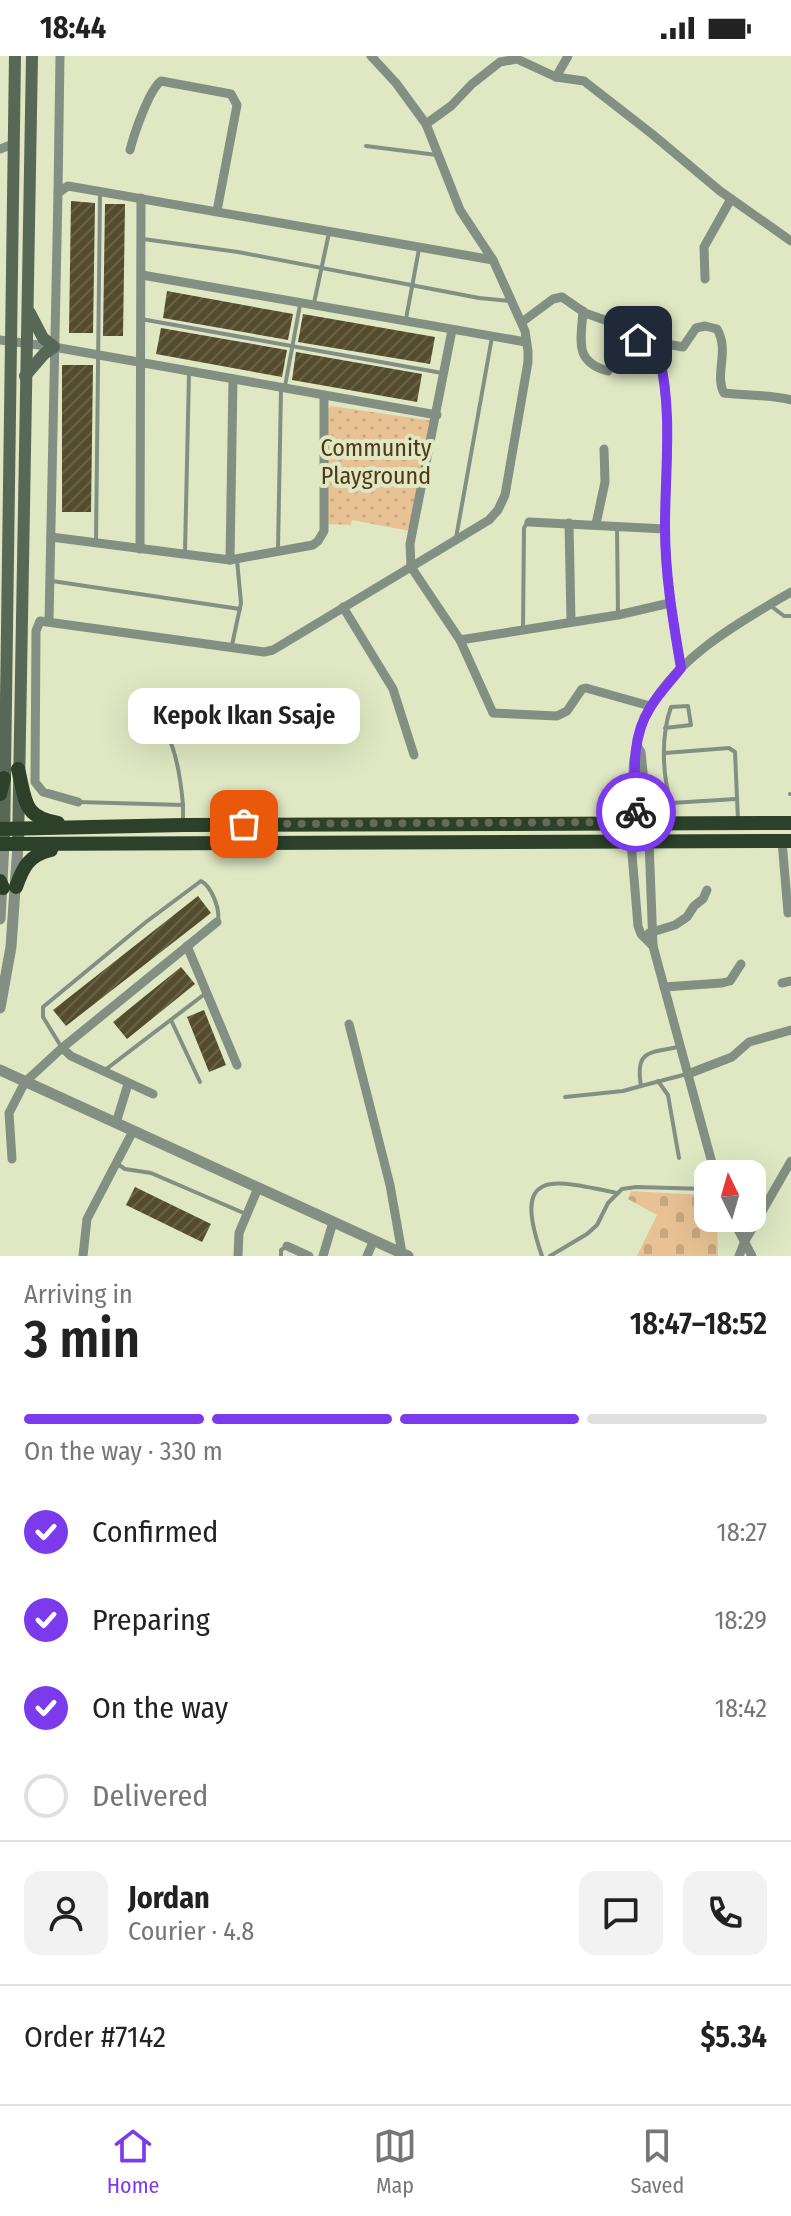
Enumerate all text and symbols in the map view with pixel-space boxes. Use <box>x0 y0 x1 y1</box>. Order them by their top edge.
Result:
text: 18:44 <box>40 10 106 46</box>
pin <box>604 306 672 374</box>
icon: home <box>616 318 660 362</box>
park label: Community Playground <box>321 434 432 490</box>
callout: Kepok Ikan Ssaje <box>128 688 360 744</box>
text: Kepok Ikan Ssaje <box>153 700 335 731</box>
courier <box>596 772 676 852</box>
pin <box>210 790 278 858</box>
icon: bike <box>614 790 658 834</box>
icon: bag <box>222 802 266 846</box>
north arrow <box>694 1160 766 1232</box>
map controls <box>694 1160 766 1232</box>
text: Arriving in <box>24 1279 133 1310</box>
text: 18:47–18:52 <box>630 1306 767 1342</box>
text: 3 min <box>24 1308 140 1371</box>
text: On the way · 330 m <box>24 1436 223 1467</box>
icon: check <box>24 1510 68 1554</box>
text: Confirmed <box>92 1514 218 1550</box>
text: 18:27 <box>717 1517 767 1548</box>
icon: check <box>24 1598 68 1642</box>
text: Preparing <box>92 1602 210 1638</box>
text: 18:29 <box>714 1605 767 1636</box>
icon: check <box>24 1686 68 1730</box>
text: On the way <box>92 1690 228 1726</box>
text: 18:42 <box>715 1693 767 1724</box>
text: Delivered <box>92 1778 208 1814</box>
button: person <box>24 1871 108 1955</box>
button: chat <box>579 1871 663 1955</box>
button: phone <box>683 1871 767 1955</box>
text: Jordan <box>128 1880 210 1916</box>
text: Courier · 4.8 <box>128 1916 254 1947</box>
text: Order #7142 <box>24 2019 166 2055</box>
text: $5.34 <box>700 2019 767 2055</box>
tab: Home <box>107 2124 159 2199</box>
tab: Map <box>373 2124 417 2199</box>
tab: Saved <box>630 2124 684 2199</box>

